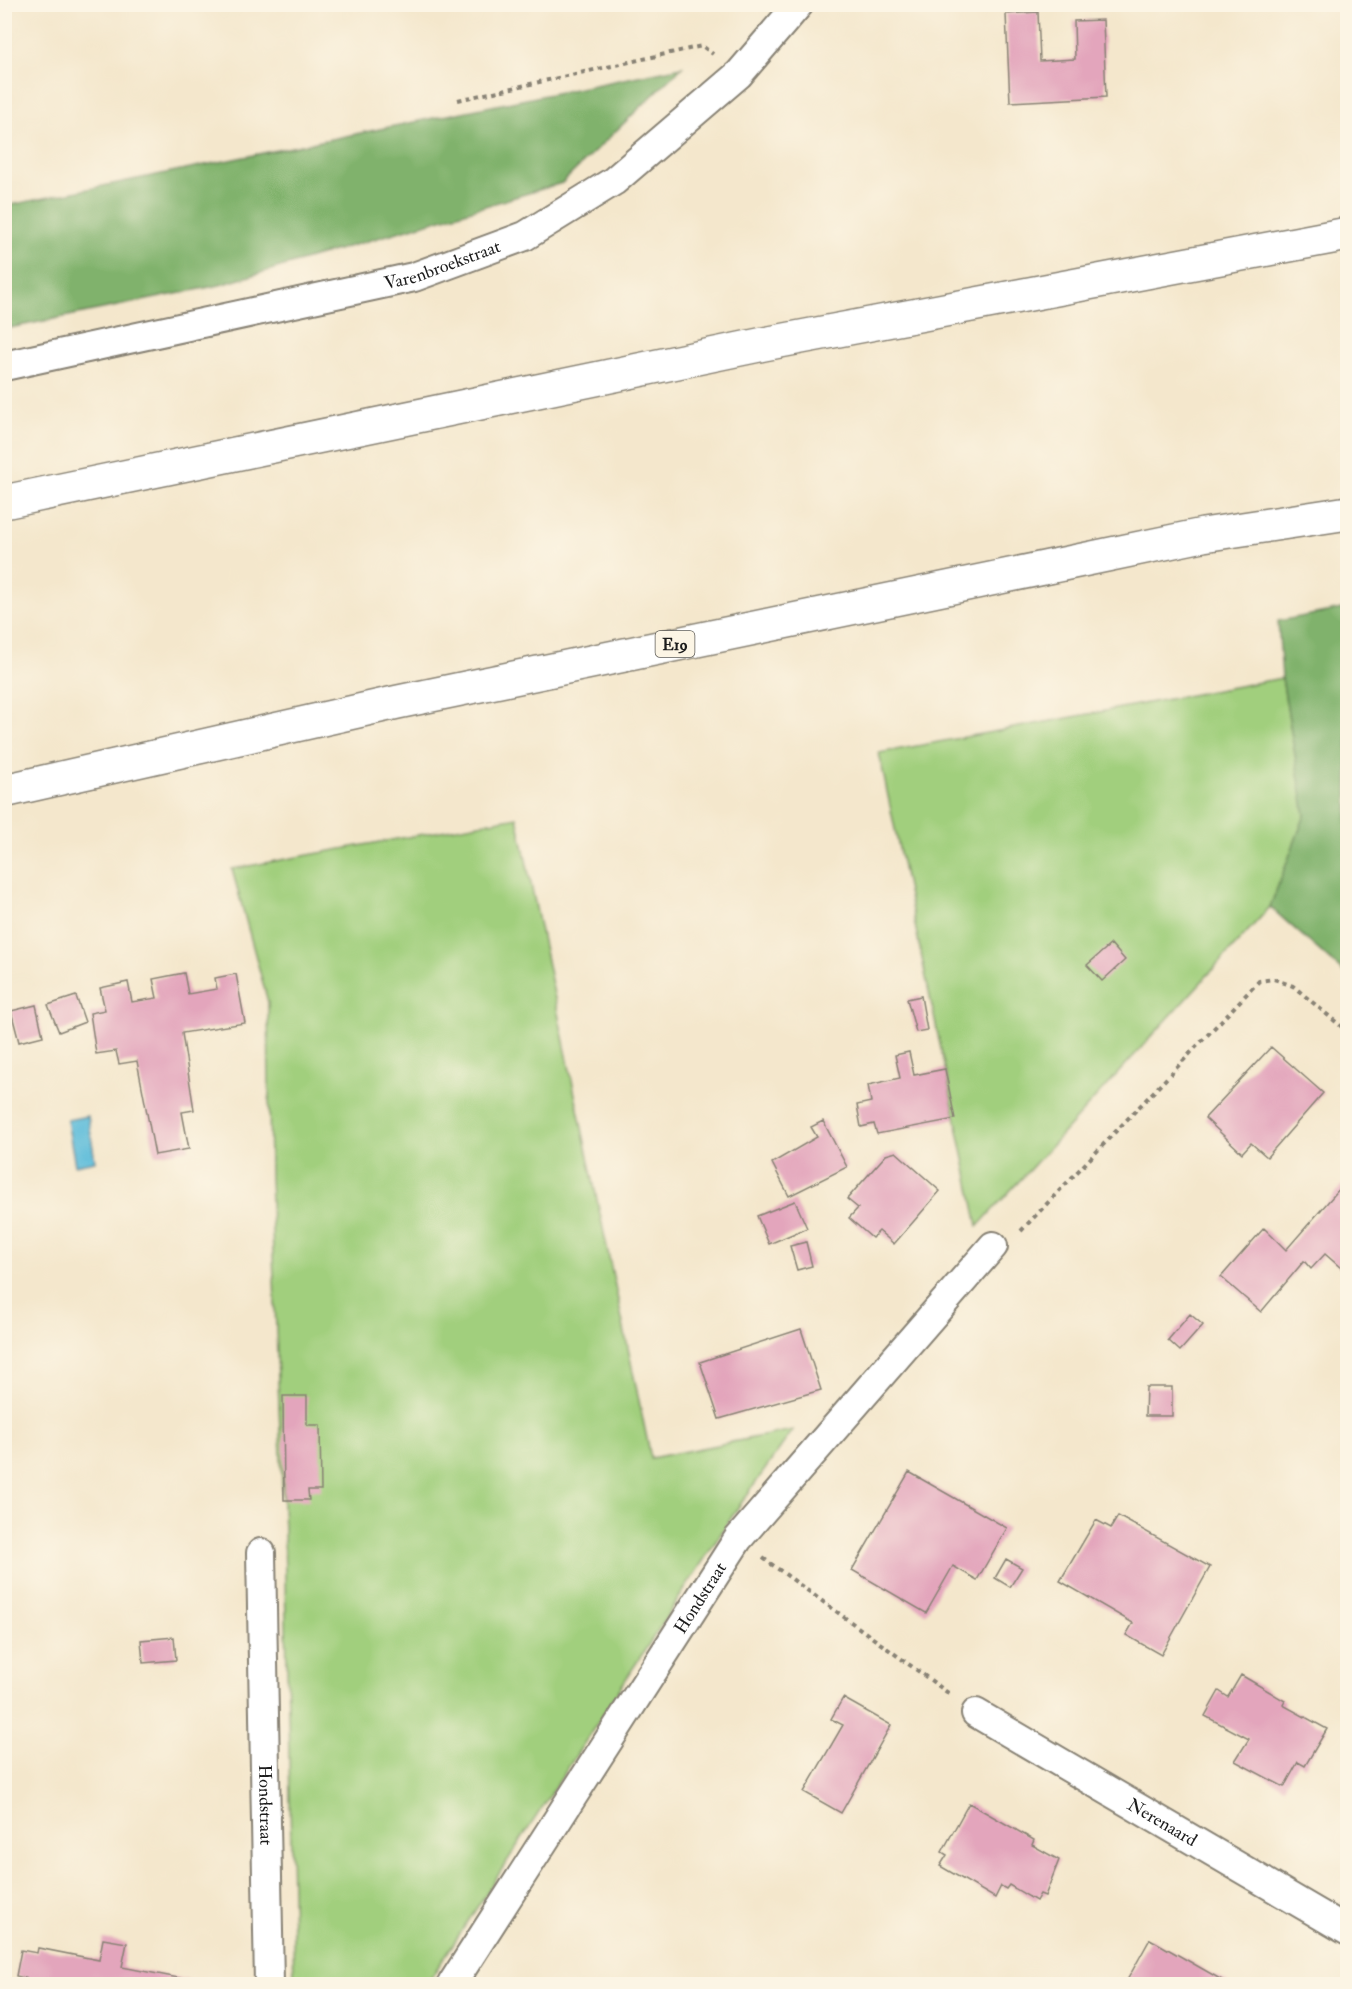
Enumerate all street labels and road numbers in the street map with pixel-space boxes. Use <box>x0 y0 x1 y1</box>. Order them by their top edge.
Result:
street label: Varenbroekstraat <box>382 235 504 295</box>
road number: E19 <box>656 631 694 657</box>
street label: Hondstraat <box>669 1558 732 1638</box>
street label: Hondstraat <box>253 1764 277 1846</box>
street label: Nerenaard <box>1123 1793 1201 1852</box>

